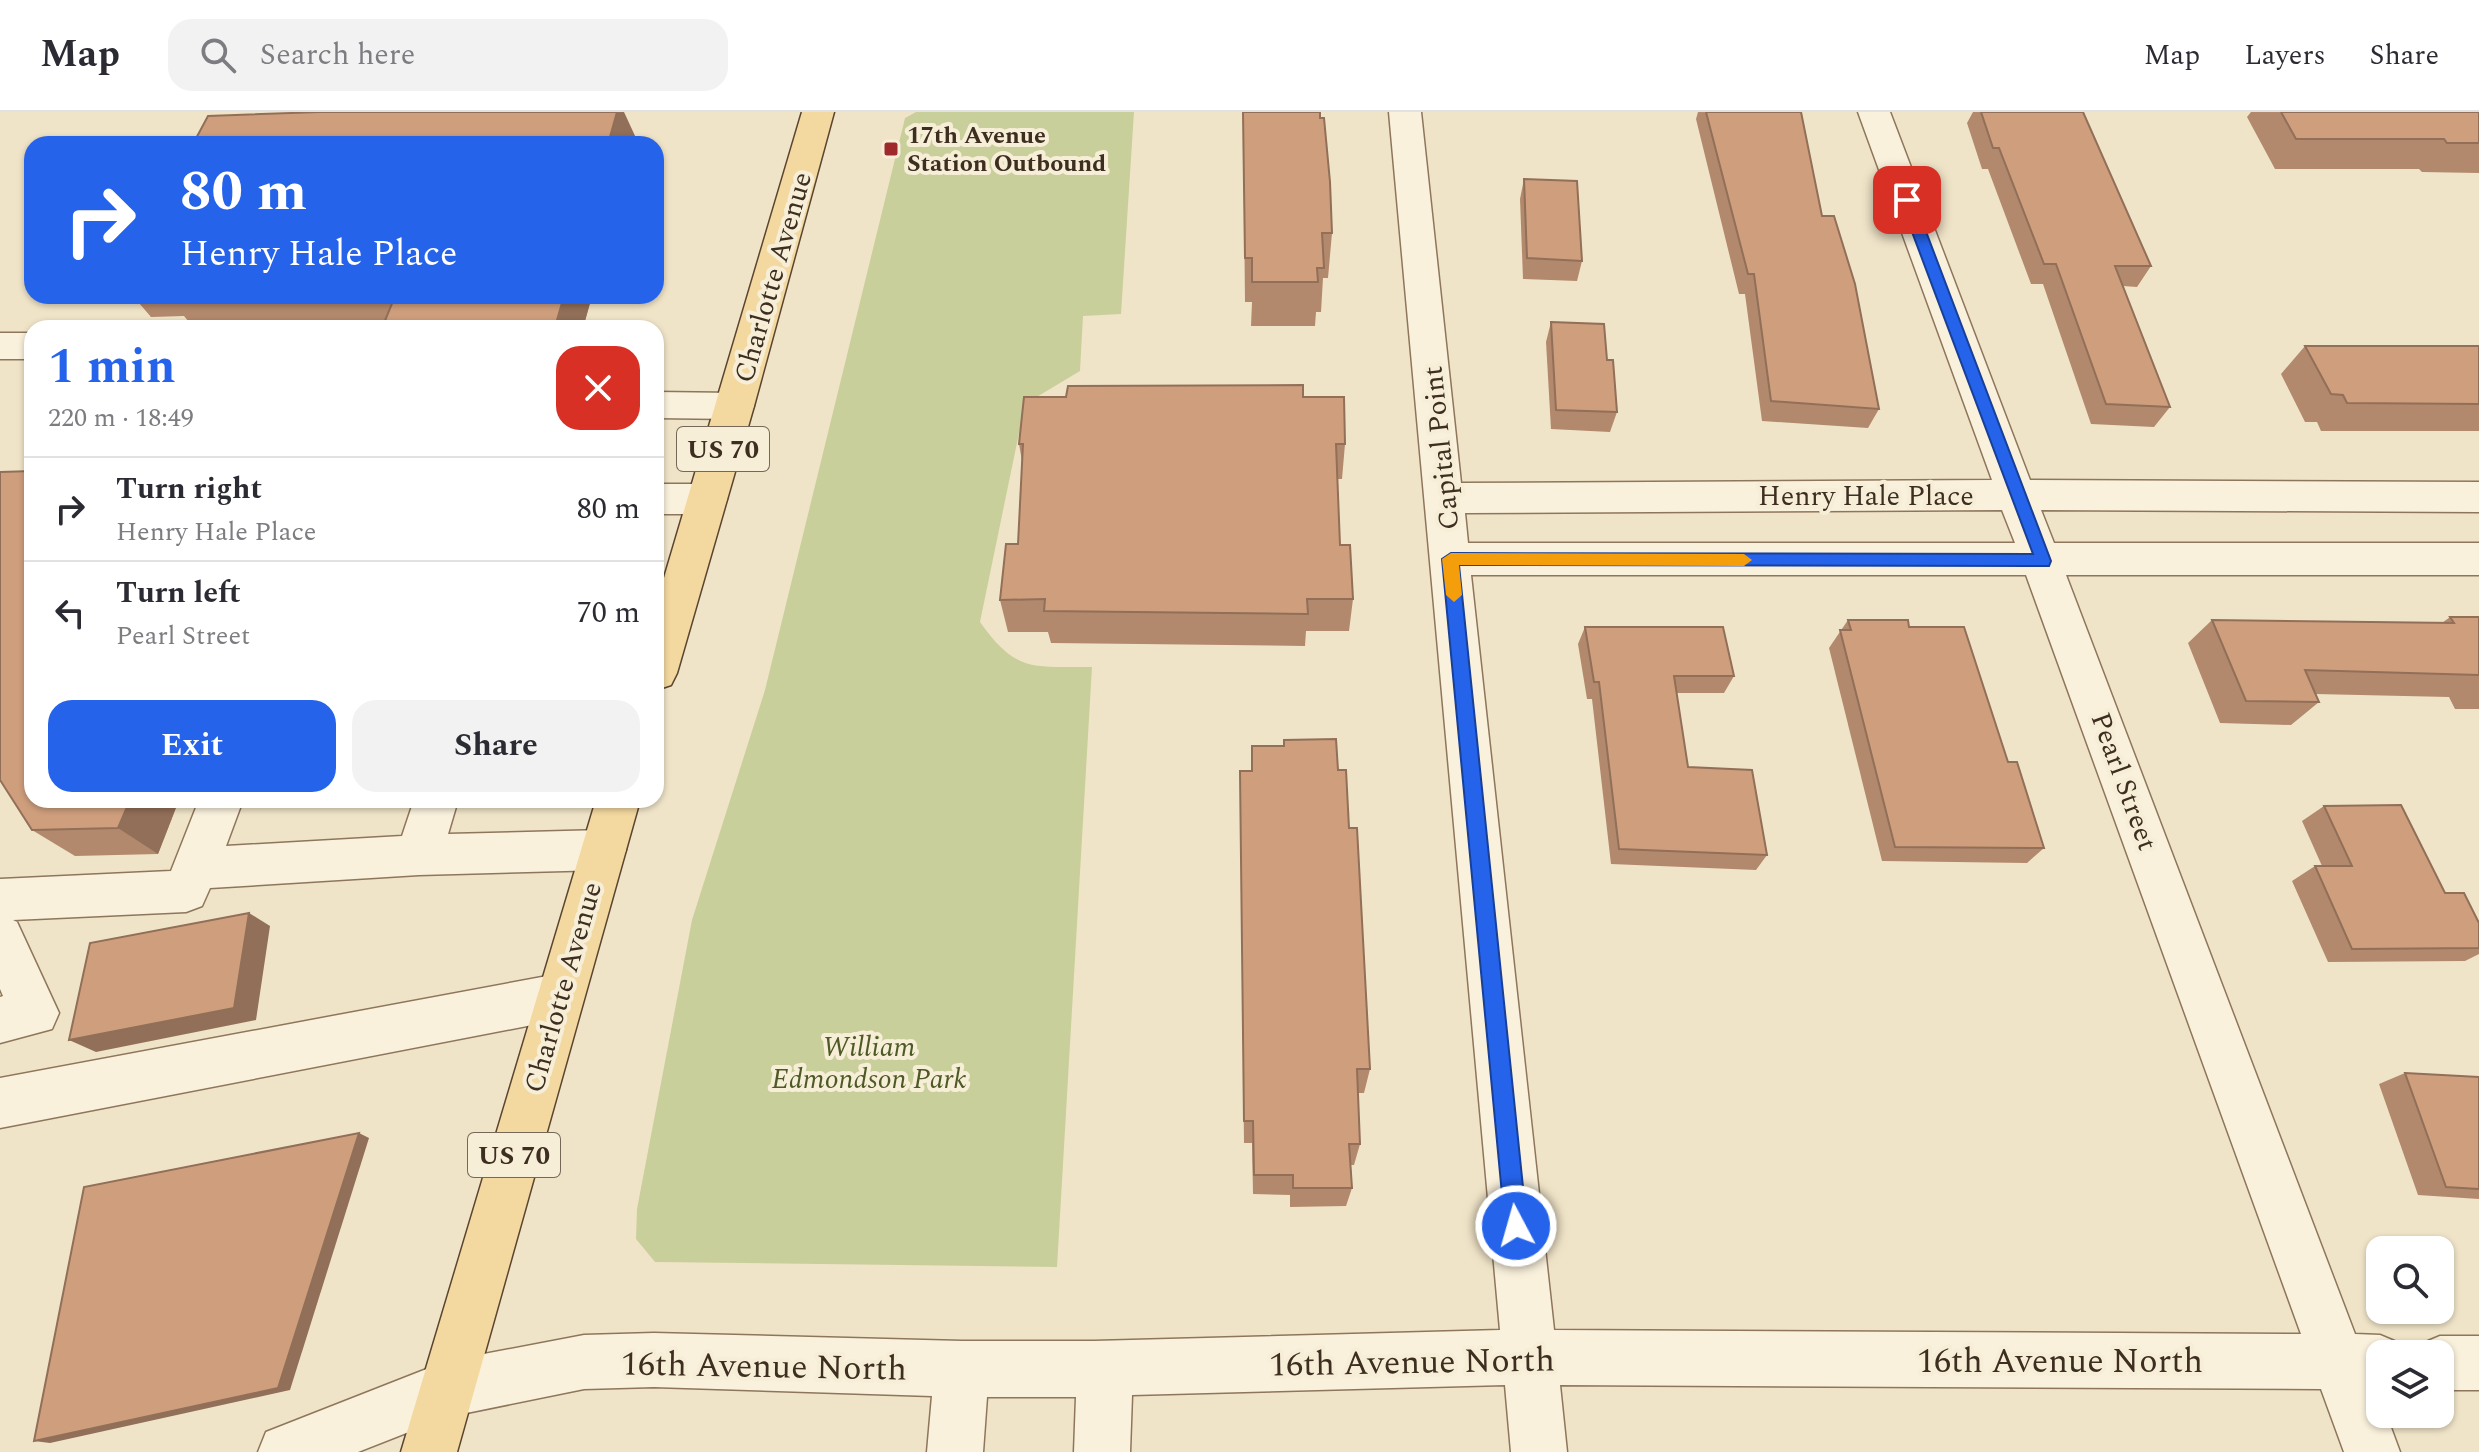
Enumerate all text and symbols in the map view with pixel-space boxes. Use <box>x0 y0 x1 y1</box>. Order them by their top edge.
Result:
search box <box>168 19 728 91</box>
text: Map <box>40 26 120 84</box>
text: Search here <box>260 32 415 78</box>
icon: search <box>196 33 240 77</box>
text: Map <box>2144 34 2200 77</box>
text: Layers <box>2244 34 2326 77</box>
text: Share <box>2370 34 2439 77</box>
place label: 17th Avenue Station Outbound <box>907 118 1106 182</box>
marker: 17th Avenue Station Outbound <box>882 140 900 158</box>
text: 80 m <box>180 150 307 235</box>
pin <box>1873 166 1941 234</box>
street label: Charlotte Avenue <box>723 167 824 388</box>
icon: right <box>48 168 152 272</box>
icon: arrive <box>1885 178 1929 222</box>
text: Henry Hale Place <box>180 227 458 282</box>
text: 1 min <box>48 331 176 404</box>
button: close <box>556 346 640 430</box>
street label: Capital Point <box>1411 364 1471 532</box>
text: 220 m · 18:49 <box>48 398 194 438</box>
road number: US 70 <box>677 427 769 471</box>
text: Turn right <box>116 466 262 512</box>
street label: Henry Hale Place <box>1758 475 1974 518</box>
text: 80 m <box>577 486 640 532</box>
icon: right <box>48 487 92 531</box>
text: Henry Hale Place <box>116 512 316 552</box>
text: Turn left <box>116 570 241 616</box>
text: 70 m <box>577 590 640 636</box>
icon: left <box>48 591 92 635</box>
text: Pearl Street <box>116 616 250 656</box>
button: Exit <box>48 700 336 792</box>
button: Share <box>352 700 640 792</box>
street label: Pearl Street <box>2079 706 2169 857</box>
street label: Charlotte Avenue <box>513 877 614 1098</box>
park label: William Edmondson Park <box>772 1026 966 1101</box>
road number: US 70 <box>468 1133 560 1177</box>
position arrow <box>1474 1184 1558 1268</box>
map controls <box>2366 1236 2454 1428</box>
button: search <box>2366 1236 2454 1324</box>
street label: 16th Avenue North <box>1269 1335 1555 1391</box>
street label: 16th Avenue North <box>1917 1336 2203 1388</box>
street label: 16th Avenue North <box>621 1339 907 1395</box>
button: layers <box>2366 1340 2454 1428</box>

